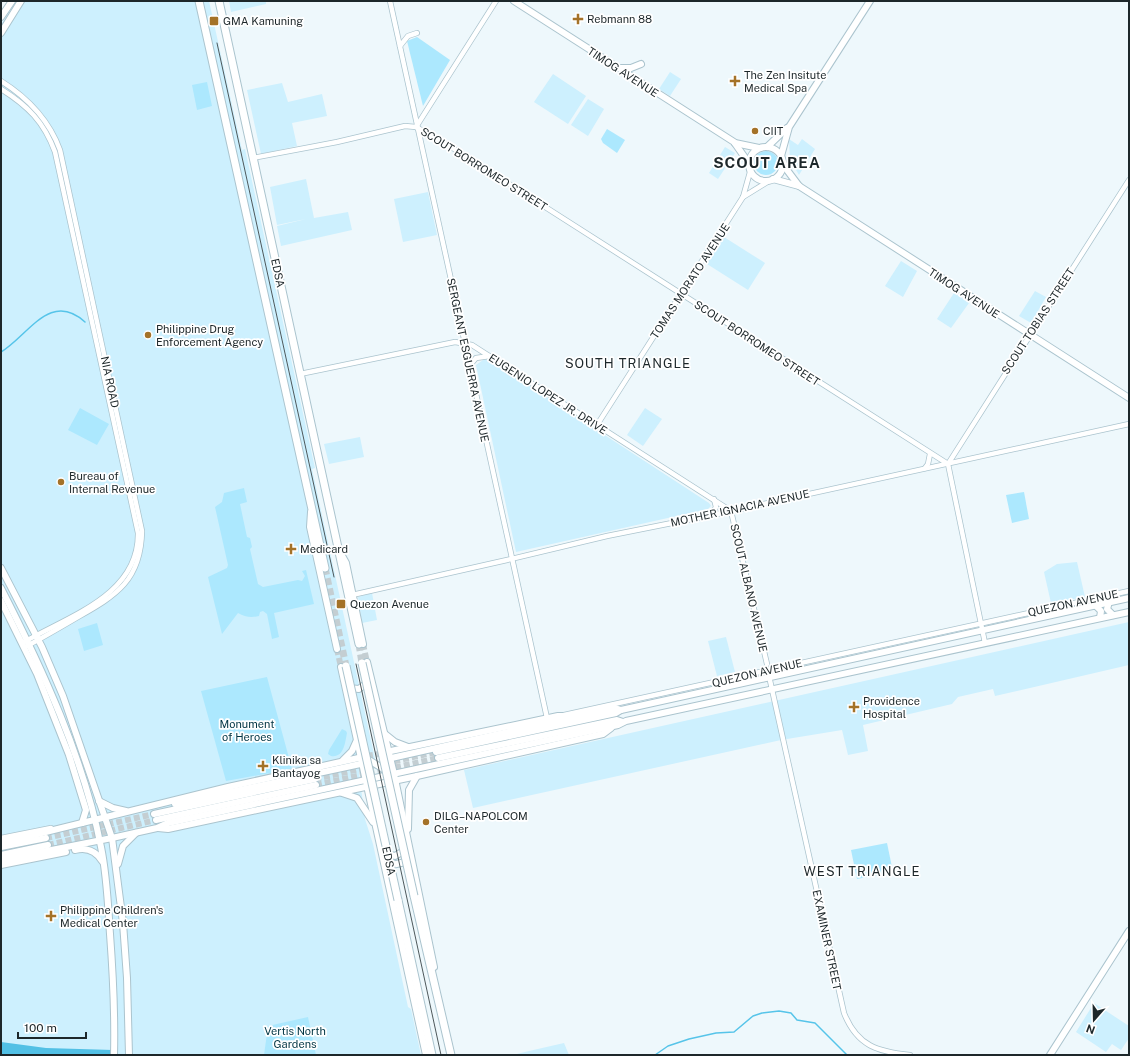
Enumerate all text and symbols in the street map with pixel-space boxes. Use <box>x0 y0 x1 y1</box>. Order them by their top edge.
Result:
marker: Rebmann 88 <box>572 13 584 25</box>
place label: Rebmann 88 <box>587 13 652 25</box>
marker: GMA Kamuning <box>208 15 220 27</box>
place label: GMA Kamuning <box>223 15 303 27</box>
street label: TIMOG AVENUE <box>585 45 661 99</box>
place label: The Zen Insitute Medical Spa <box>744 69 826 94</box>
marker: The Zen Insitute Medical Spa <box>729 75 741 87</box>
street label: SCOUT BORROMEO STREET <box>419 125 550 213</box>
place label: CIIT <box>763 125 784 137</box>
marker: CIIT <box>750 126 760 136</box>
district label: SCOUT AREA <box>713 154 821 171</box>
street label: TOMAS MORATO AVENUE <box>648 221 732 341</box>
street label: EDSA <box>269 257 287 289</box>
street label: SCOUT TOBIAS STREET <box>999 265 1077 376</box>
street label: TIMOG AVENUE <box>926 266 1002 320</box>
street label: SERGEANT ESGUERRA AVENUE <box>445 277 491 443</box>
street label: SCOUT BORROMEO STREET <box>692 298 822 388</box>
place label: Philippine Drug Enforcement Agency <box>156 323 263 348</box>
marker: Philippine Drug Enforcement Agency <box>143 330 153 340</box>
street label: EUGENIO LOPEZ JR. DRIVE <box>487 351 609 437</box>
street label: NIA ROAD <box>99 355 121 409</box>
district label: SOUTH TRIANGLE <box>565 356 691 371</box>
place label: Bureau of Internal Revenue <box>69 470 155 495</box>
marker: Bureau of Internal Revenue <box>56 477 66 487</box>
street label: MOTHER IGNACIA AVENUE <box>670 487 811 529</box>
street label: SCOUT ALBANO AVENUE <box>728 523 770 654</box>
marker: Medicard <box>285 543 297 555</box>
place label: Medicard <box>300 543 348 555</box>
street label: QUEZON AVENUE <box>1027 588 1120 618</box>
marker: Quezon Avenue <box>335 598 347 610</box>
place label: Quezon Avenue <box>350 598 429 610</box>
street label: QUEZON AVENUE <box>711 657 803 689</box>
place label: Providence Hospital <box>863 695 920 720</box>
marker: Providence Hospital <box>848 701 860 713</box>
park label: Monument of Heroes <box>220 718 274 743</box>
place label: Klinika sa Bantayog <box>272 754 321 779</box>
marker: Klinika sa Bantayog <box>257 760 269 772</box>
place label: DILG–NAPOLCOM Center <box>434 810 528 835</box>
marker: DILG–NAPOLCOM Center <box>421 817 431 827</box>
street label: EDSA <box>380 845 398 877</box>
district label: WEST TRIANGLE <box>803 864 921 879</box>
street label: EXAMINER STREET <box>811 889 844 992</box>
place label: Philippine Children's Medical Center <box>60 904 164 929</box>
marker: Philippine Children's Medical Center <box>45 910 57 922</box>
north arrow <box>1074 1000 1114 1040</box>
scale bar <box>18 1014 86 1040</box>
text: 100 m <box>24 1021 57 1035</box>
text: N <box>1084 1022 1097 1037</box>
park label: Vertis North Gardens <box>264 1025 326 1050</box>

